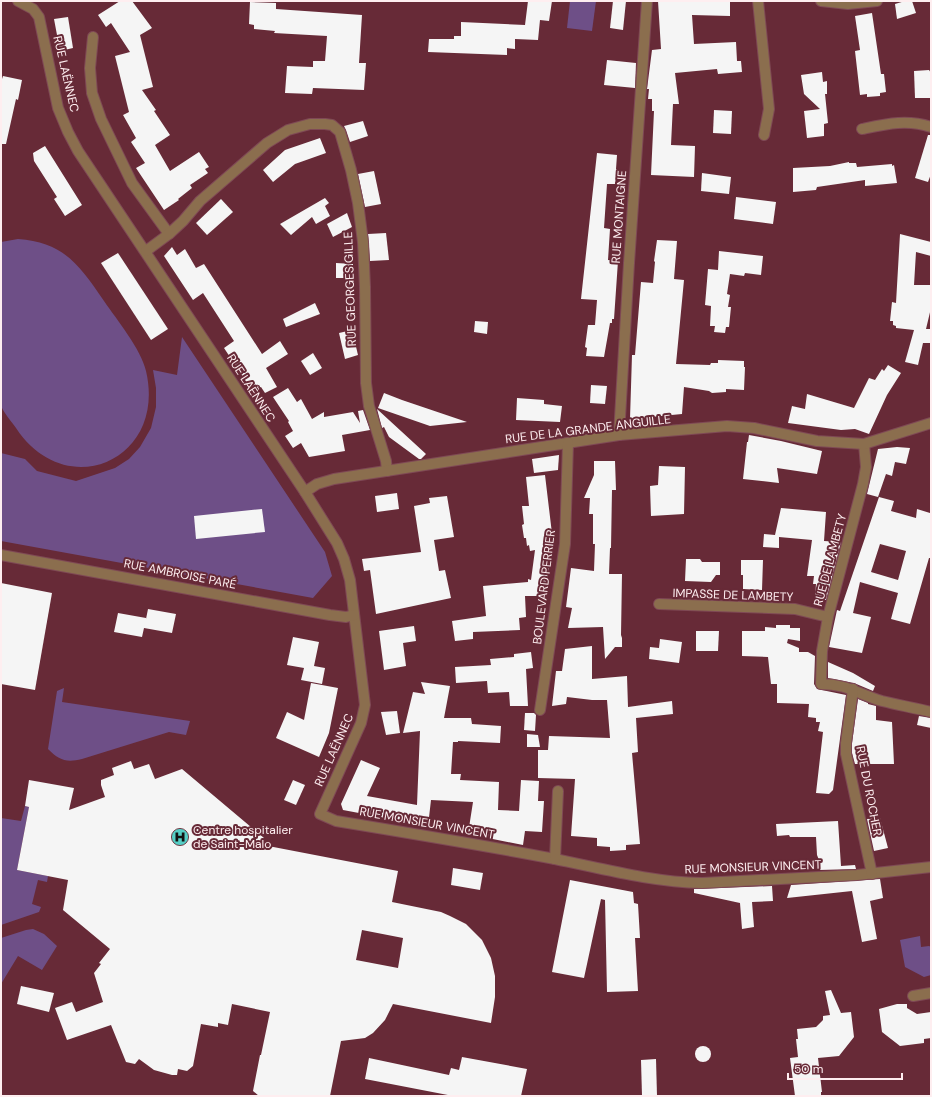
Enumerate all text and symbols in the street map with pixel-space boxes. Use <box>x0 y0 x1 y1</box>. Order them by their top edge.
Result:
street label: RUE LAËNNEC <box>49 34 83 114</box>
street label: RUE MONTAIGNE <box>608 170 630 264</box>
street label: RUE GEORGES GILLE <box>340 231 360 347</box>
street label: RUE LAËNNEC <box>223 351 279 425</box>
street label: RUE DE LA GRANDE ANGUILLE <box>504 411 672 447</box>
street label: RUE DE LAMBETY <box>810 512 850 608</box>
street label: BOULEVARD PERRIER <box>529 529 559 645</box>
street label: RUE AMBROISE PARÉ <box>122 555 238 593</box>
street label: IMPASSE DE LAMBETY <box>672 585 794 605</box>
street label: RUE LAËNNEC <box>311 711 357 789</box>
street label: RUE DU ROCHER <box>852 745 886 837</box>
street label: RUE MONSIEUR VINCENT <box>358 803 496 843</box>
place label: Centre hospitalier de Saint-Malo <box>193 822 293 852</box>
hospital icon: Centre hospitalier de Saint-Malo <box>170 827 190 847</box>
street label: RUE MONSIEUR VINCENT <box>684 857 822 877</box>
scale bar <box>788 1055 902 1081</box>
text: 50 m <box>794 1061 823 1077</box>

